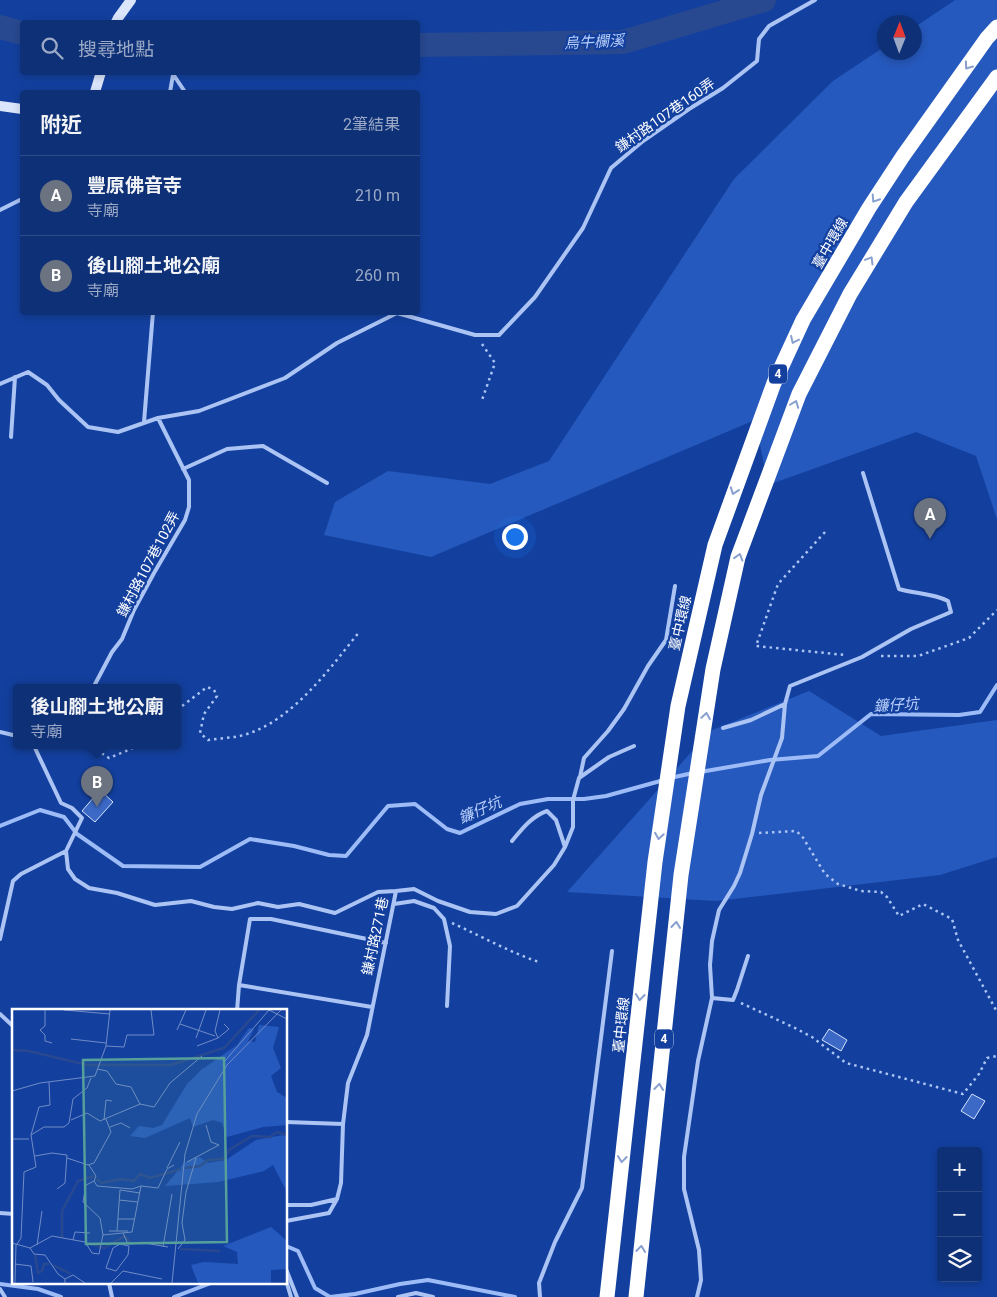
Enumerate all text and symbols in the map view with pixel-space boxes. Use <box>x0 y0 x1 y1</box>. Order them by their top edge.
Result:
north arrow <box>877 15 922 60</box>
search box <box>20 20 420 75</box>
water label: 烏牛欄溪 <box>564 31 626 53</box>
icon: search <box>38 34 66 62</box>
text: 搜尋地點 <box>78 38 154 61</box>
one-way arrow <box>965 60 973 69</box>
street label: 鎌村路107巷160弄 <box>612 75 718 155</box>
text: 附近 <box>40 113 82 137</box>
text: 2筆結果 <box>343 115 400 134</box>
text: 豐原佛音寺 <box>87 174 182 197</box>
text: A <box>51 186 61 205</box>
text: 210 m <box>355 186 400 205</box>
one-way arrow <box>872 194 881 203</box>
text: 寺廟 <box>87 201 119 220</box>
street label: 臺中環線 <box>809 215 851 271</box>
text: 後山腳土地公廟 <box>87 254 220 277</box>
one-way arrow <box>864 257 874 266</box>
text: B <box>51 266 61 285</box>
text: 260 m <box>355 266 400 285</box>
text: 寺廟 <box>87 281 119 300</box>
one-way arrow <box>789 335 800 344</box>
road number: 4 <box>769 364 787 384</box>
one-way arrow <box>789 401 799 409</box>
one-way arrow <box>730 486 740 495</box>
pin: A <box>914 498 946 539</box>
street label: 鎌村路107巷102弄 <box>113 508 183 620</box>
your location <box>502 524 528 550</box>
one-way arrow <box>733 553 743 561</box>
street label: 臺中環線 <box>666 594 694 652</box>
popup <box>13 684 181 749</box>
text: 後山腳土地公廟 <box>30 695 164 718</box>
water label: 鐮仔坑 <box>873 695 921 715</box>
one-way arrow <box>700 711 711 719</box>
text: 寺廟 <box>30 722 63 741</box>
pin: B <box>81 766 113 807</box>
water label: 鐮仔坑 <box>456 792 506 827</box>
one-way arrow <box>654 832 665 840</box>
street label: 鎌村路271巷 <box>359 895 391 977</box>
one-way arrow <box>670 921 681 929</box>
one-way arrow <box>635 994 646 1002</box>
street label: 臺中環線 <box>610 996 632 1054</box>
inset map <box>12 1009 288 1284</box>
road number: 4 <box>655 1030 673 1048</box>
one-way arrow <box>653 1083 664 1091</box>
map controls <box>937 1147 982 1282</box>
button: + <box>937 1147 982 1192</box>
one-way arrow <box>617 1155 628 1163</box>
button: − <box>937 1192 982 1237</box>
button: layers <box>937 1237 982 1282</box>
one-way arrow <box>636 1244 647 1252</box>

